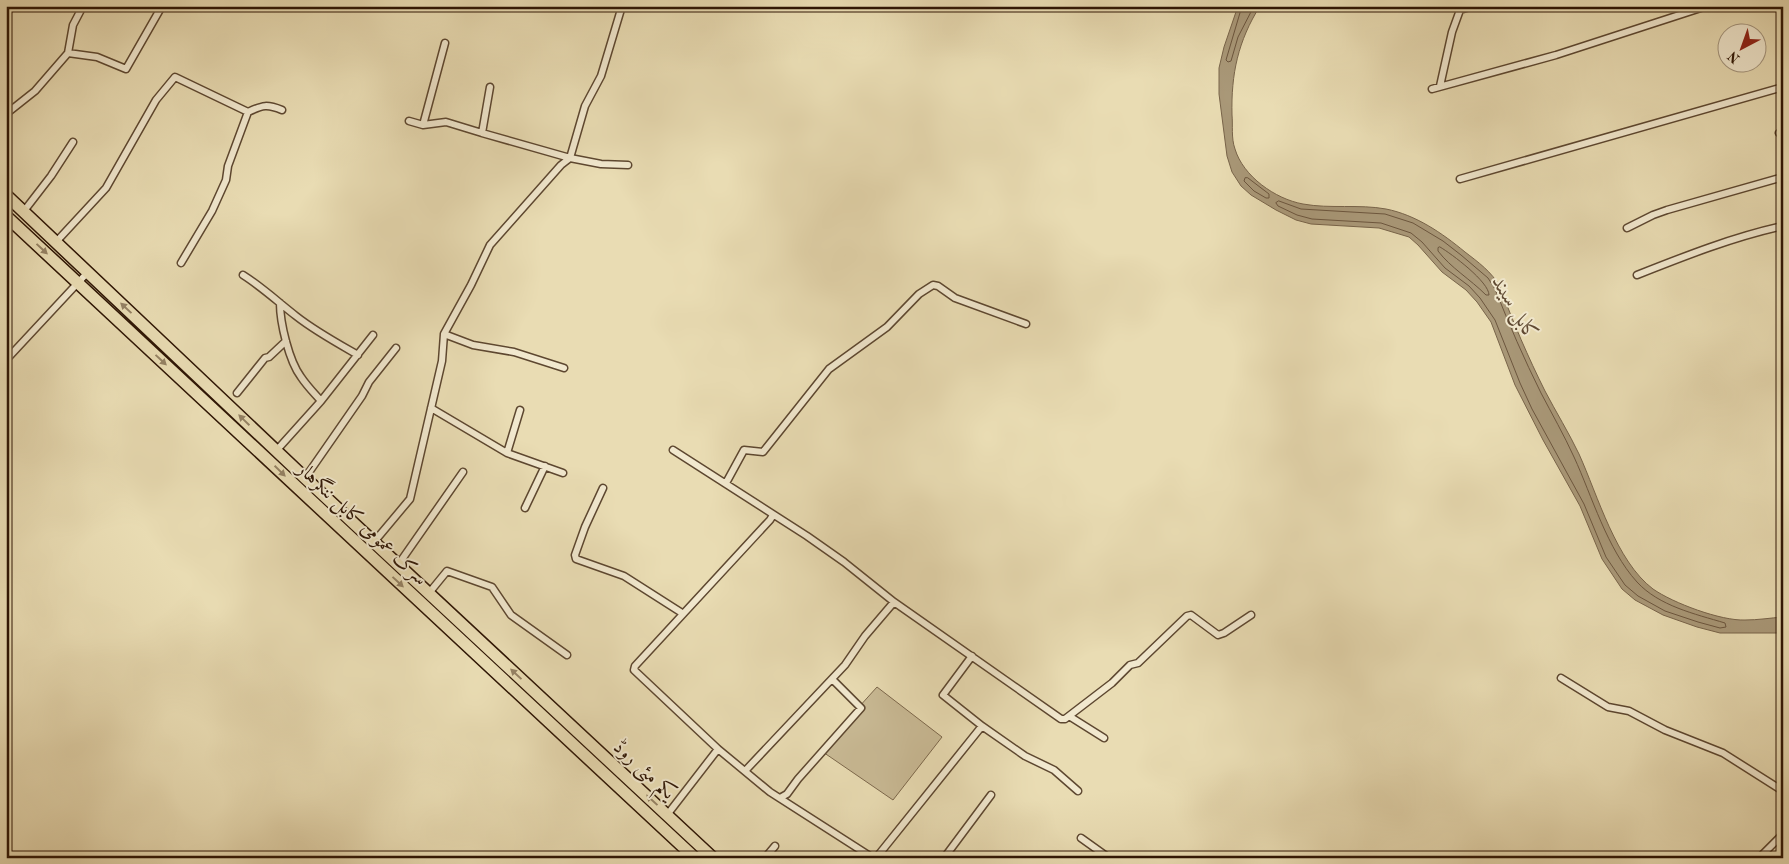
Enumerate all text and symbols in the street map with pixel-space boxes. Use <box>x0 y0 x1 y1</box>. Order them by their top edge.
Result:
north arrow <box>1716 22 1766 72</box>
text: N <box>1725 48 1743 66</box>
one-way arrow <box>36 243 48 255</box>
water label: کابل سيند <box>1485 272 1543 346</box>
one-way arrow <box>120 302 132 314</box>
one-way arrow <box>154 354 166 366</box>
one-way arrow <box>238 414 250 426</box>
street label: سرک عمومی کابل ننگرهار <box>289 455 433 592</box>
one-way arrow <box>273 465 285 477</box>
one-way arrow <box>392 576 404 588</box>
one-way arrow <box>510 668 522 680</box>
street label: یکم مئی روڈ <box>604 735 681 810</box>
one-way arrow <box>645 795 658 806</box>

